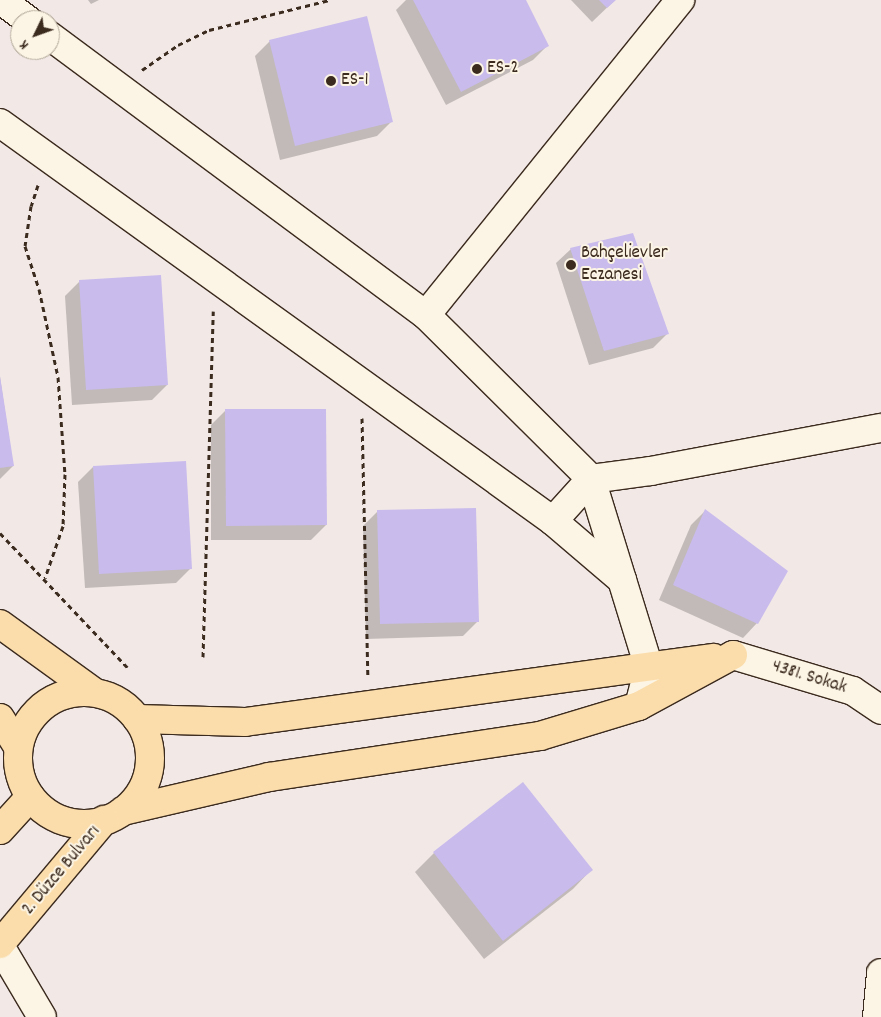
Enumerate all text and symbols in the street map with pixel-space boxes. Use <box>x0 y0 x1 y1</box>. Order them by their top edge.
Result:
north arrow <box>10 10 60 60</box>
text: K <box>15 35 34 53</box>
place label: ES-2 <box>487 58 519 80</box>
marker: ES-2 <box>471 63 483 75</box>
place label: ES-1 <box>341 70 369 92</box>
marker: ES-1 <box>325 75 337 87</box>
place label: Bahçelievler Eczanesi <box>581 243 668 287</box>
marker: Bahçelievler Eczanesi <box>565 259 577 271</box>
street label: 4381. Sokak <box>769 656 849 700</box>
street label: 2. Düzce Bulvarı <box>18 821 106 921</box>

